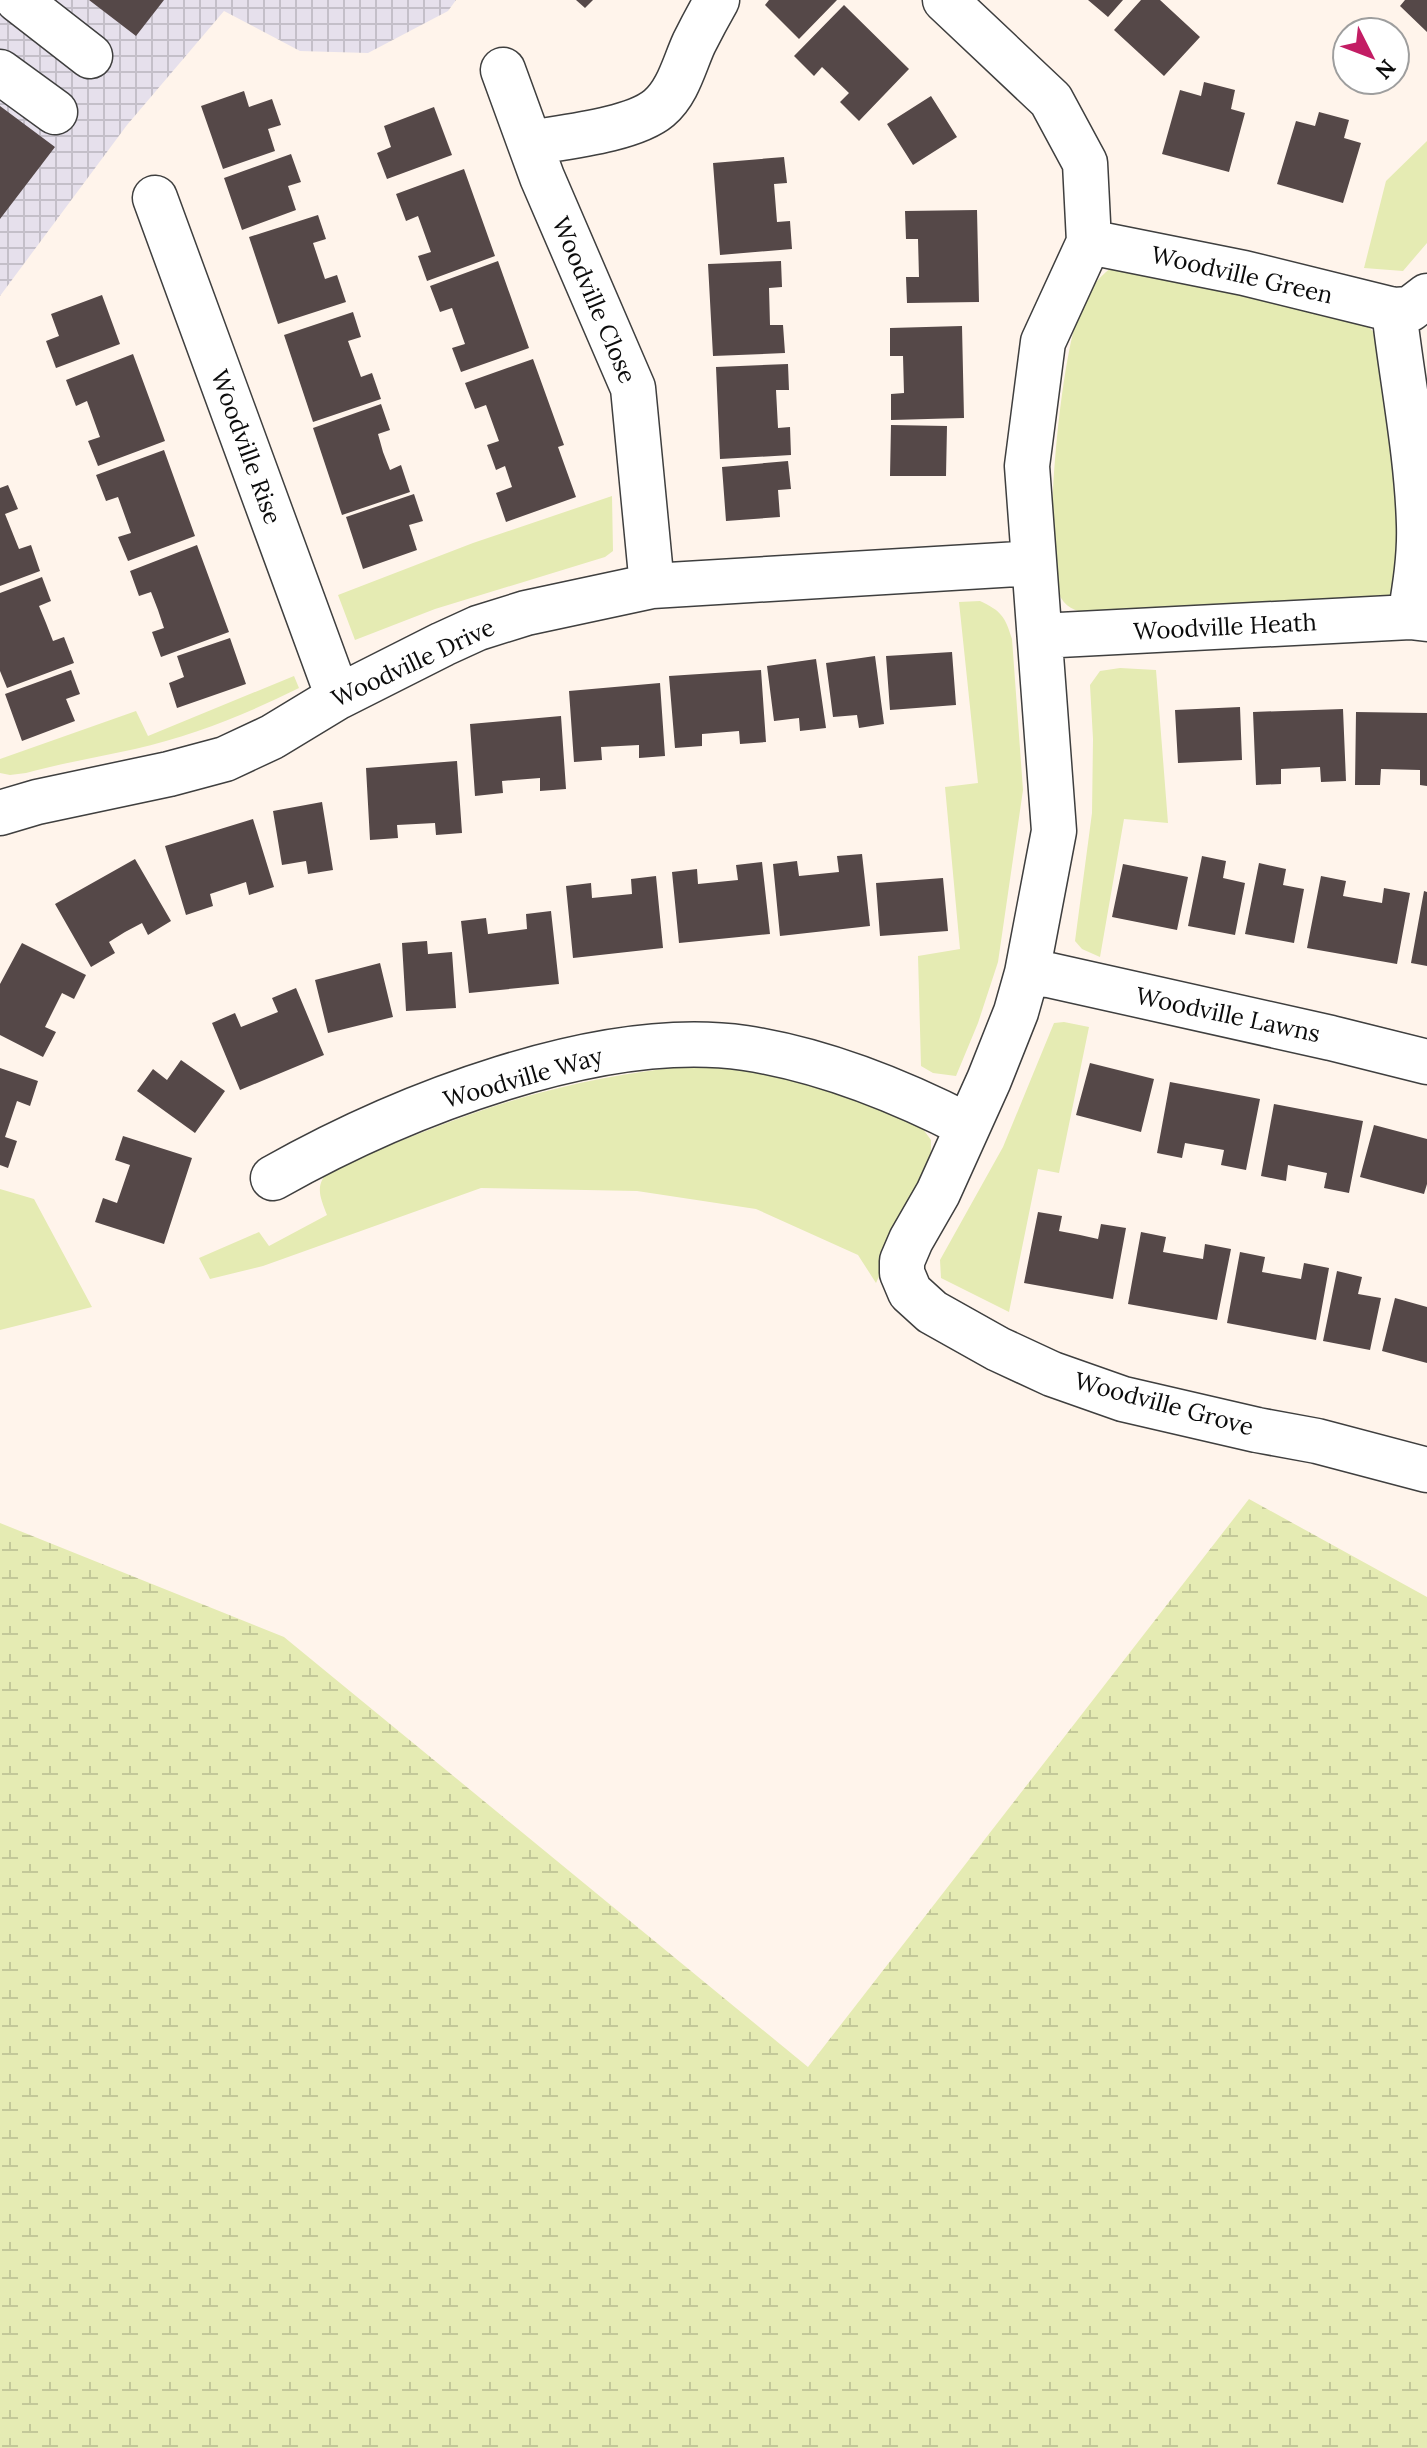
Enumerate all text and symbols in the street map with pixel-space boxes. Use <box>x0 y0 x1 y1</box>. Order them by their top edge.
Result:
north arrow <box>1331 16 1411 96</box>
text: N <box>1370 54 1402 85</box>
street label: Woodville Close <box>545 212 643 388</box>
street label: Woodville Green <box>1148 239 1336 310</box>
street label: Woodville Rise <box>204 365 289 528</box>
street label: Woodville Heath <box>1133 606 1317 647</box>
street label: Woodville Drive <box>326 611 499 714</box>
street label: Woodville Lawns <box>1133 980 1323 1049</box>
street label: Woodville Way <box>440 1040 606 1115</box>
street label: Woodville Grove <box>1071 1365 1257 1442</box>

